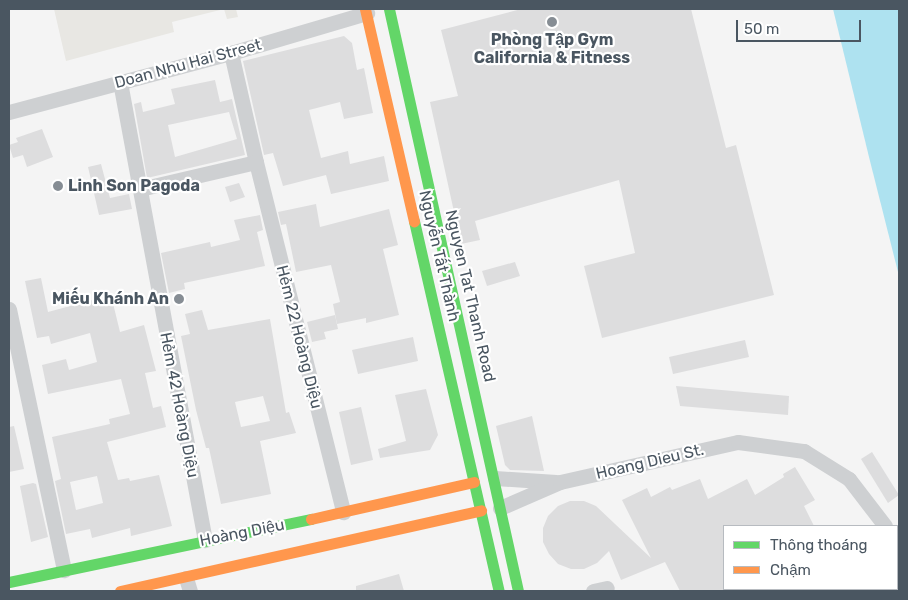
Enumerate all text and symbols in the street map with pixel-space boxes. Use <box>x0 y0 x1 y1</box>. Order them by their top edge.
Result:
scale bar <box>738 10 863 42</box>
marker: Phòng Tập Gym California & Fitness <box>546 16 558 28</box>
text: 50 m <box>744 20 779 38</box>
place label: Phòng Tập Gym California & Fitness <box>474 30 630 68</box>
street label: Doan Nhu Hai Street <box>112 35 264 93</box>
place label: Linh Son Pagoda <box>68 176 200 196</box>
marker: Linh Son Pagoda <box>52 180 64 192</box>
street label: Nguyễn Tất Thành <box>414 188 464 324</box>
street label: Nguyen Tat Thanh Road <box>441 208 499 384</box>
street label: Hẻm 22 Hoàng Diệu <box>272 263 326 411</box>
place label: Miếu Khánh An <box>52 289 169 309</box>
marker: Miếu Khánh An <box>173 293 185 305</box>
street label: Hẻm 42 Hoàng Diệu <box>155 331 203 479</box>
street label: Hoang Dieu St. <box>594 440 706 484</box>
street label: Hoàng Diệu <box>198 515 286 551</box>
legend <box>723 525 898 590</box>
text: Thông thoáng <box>770 536 867 554</box>
text: Chậm <box>770 561 811 579</box>

